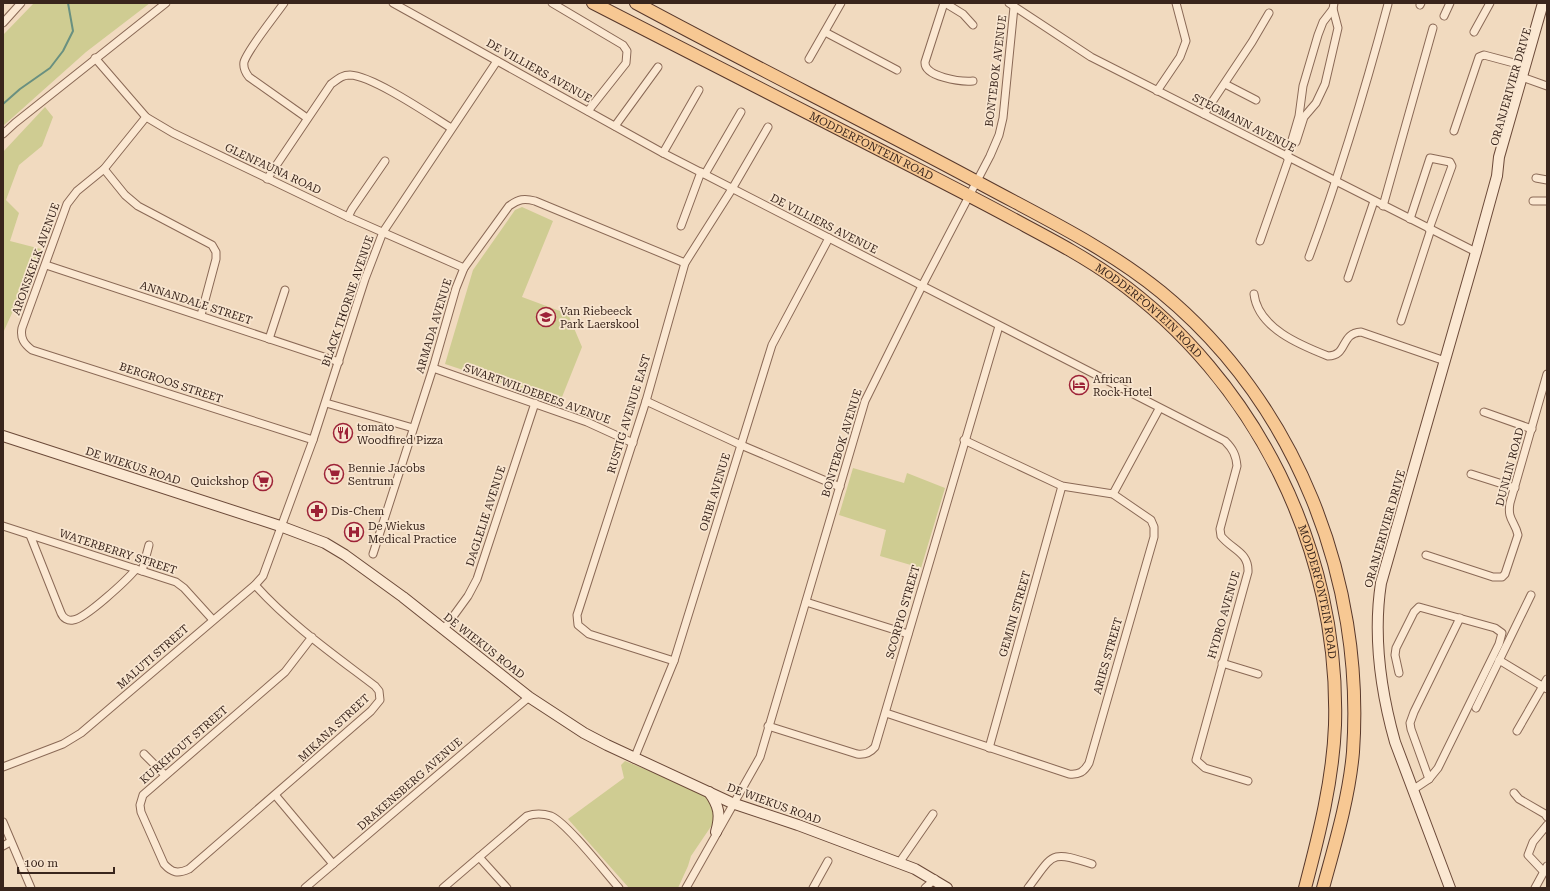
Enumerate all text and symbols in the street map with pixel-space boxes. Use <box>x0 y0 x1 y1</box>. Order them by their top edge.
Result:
street label: BONTEBOK AVENUE <box>983 14 1009 128</box>
street label: ORANJERIVIER DRIVE <box>1488 27 1534 147</box>
street label: DE VILLIERS AVENUE <box>484 37 594 105</box>
street label: STEGMANN AVENUE <box>1190 91 1298 155</box>
street label: MODDERFONTEIN ROAD <box>807 109 936 183</box>
street label: GLENFAUNA ROAD <box>223 141 323 197</box>
street label: DE VILLIERS AVENUE <box>768 191 880 257</box>
street label: ARONSKELK AVENUE <box>10 201 62 317</box>
street label: BLACK THORNE AVENUE <box>319 233 377 369</box>
street label: MODDERFONTEIN ROAD <box>1093 261 1205 360</box>
street label: ARMADA AVENUE <box>413 277 455 375</box>
street label: ANNANDALE STREET <box>138 279 254 327</box>
place label: Van Riebeeck Park Laerskool <box>560 305 640 331</box>
school or university icon: Van Riebeeck Park Laerskool <box>535 306 557 328</box>
street label: RUSTIG AVENUE EAST <box>605 353 653 475</box>
street label: BERGROOS STREET <box>118 360 224 406</box>
street label: SWARTWILDEBEES AVENUE <box>462 361 612 427</box>
place label: African Rock Hotel <box>1093 373 1153 399</box>
hotel icon: African Rock Hotel <box>1068 374 1090 396</box>
street label: BONTEBOK AVENUE <box>819 387 865 499</box>
place label: tomato Woodfired Pizza <box>357 421 443 447</box>
restaurant icon: tomato Woodfired Pizza <box>332 422 354 444</box>
street label: DUNLIN ROAD <box>1493 426 1527 508</box>
street label: DE WIEKUS ROAD <box>84 444 182 488</box>
street label: ORIBI AVENUE <box>697 451 733 533</box>
place label: Bennie Jacobs Sentrum <box>348 462 425 488</box>
supermarket icon: Bennie Jacobs Sentrum <box>323 463 345 485</box>
street label: DAGLELIE AVENUE <box>464 464 508 568</box>
street label: ORANJERIVIER DRIVE <box>1362 469 1408 589</box>
supermarket icon: Quickshop <box>252 470 274 492</box>
place label: Quickshop <box>191 475 249 488</box>
pharmacy icon: Dis-Chem <box>306 500 328 522</box>
place label: Dis-Chem <box>331 505 384 518</box>
place label: De Wiekus Medical Practice <box>368 520 457 546</box>
hospital icon: De Wiekus Medical Practice <box>343 521 365 543</box>
street label: MODDERFONTEIN ROAD <box>1296 523 1339 660</box>
street label: WATERBERRY STREET <box>58 527 178 577</box>
street label: SCORPIO STREET <box>883 564 923 660</box>
street label: GEMINI STREET <box>996 569 1034 659</box>
street label: HYDRO AVENUE <box>1205 570 1243 660</box>
street label: DE WIEKUS ROAD <box>441 610 527 682</box>
street label: ARIES STREET <box>1091 616 1125 696</box>
street label: MALUTI STREET <box>114 622 192 692</box>
street label: MIKANA STREET <box>296 692 372 764</box>
street label: KURKHOUT STREET <box>137 703 231 787</box>
street label: DRAKENSBERG AVENUE <box>355 735 465 833</box>
street label: DE WIEKUS ROAD <box>725 781 823 827</box>
scale bar <box>18 849 114 875</box>
text: 100 m <box>24 856 58 870</box>

